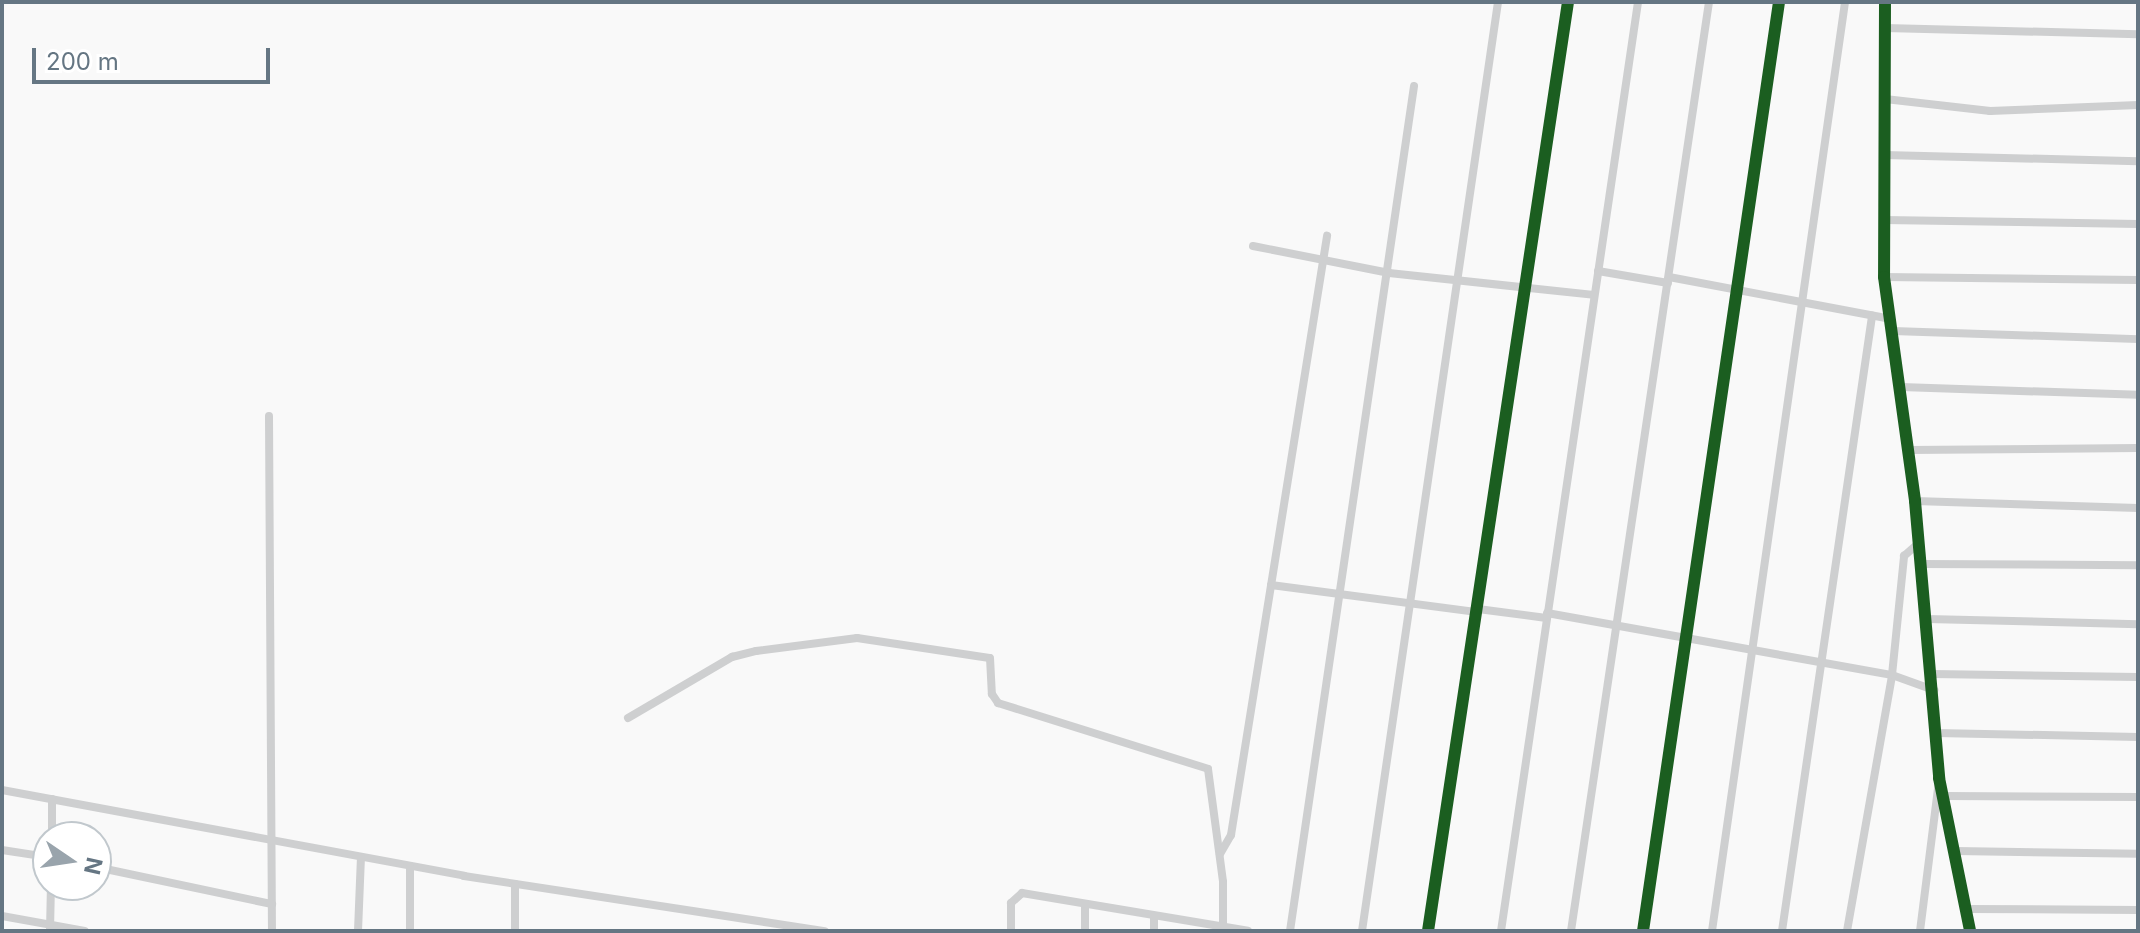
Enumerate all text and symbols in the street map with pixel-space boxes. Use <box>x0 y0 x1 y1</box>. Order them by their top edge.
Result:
scale bar <box>36 32 274 82</box>
text: 200 m <box>46 47 119 76</box>
north arrow <box>32 821 112 901</box>
text: N <box>79 855 108 877</box>

